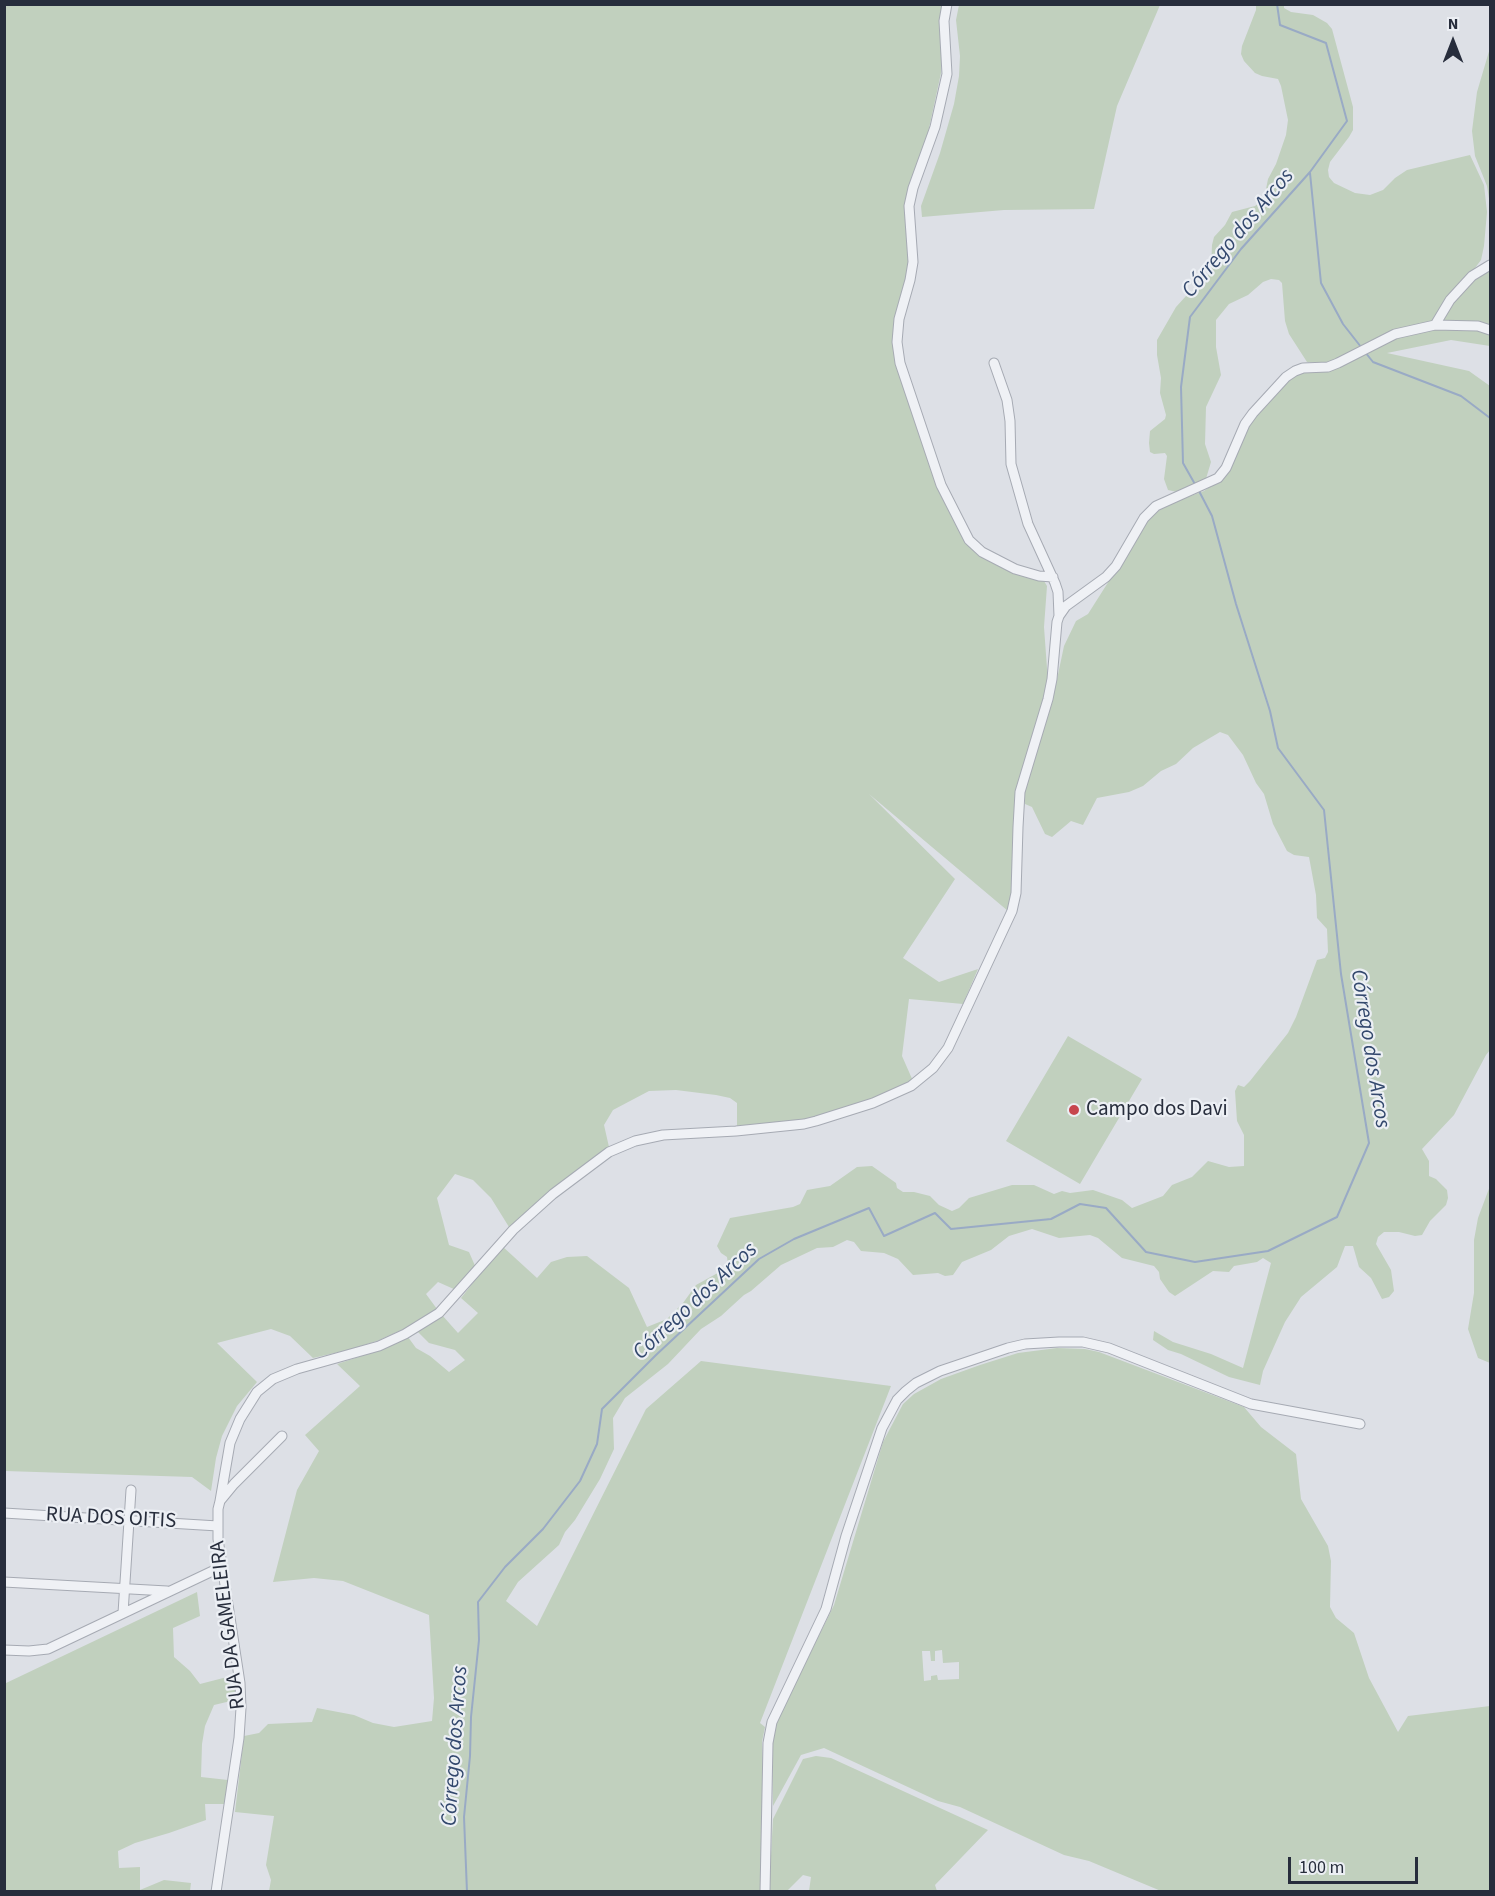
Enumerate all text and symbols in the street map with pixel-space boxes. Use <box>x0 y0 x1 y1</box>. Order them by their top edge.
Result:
north arrow <box>1423 12 1483 72</box>
text: N <box>1448 13 1458 35</box>
water label: Córrego dos Arcos <box>1177 164 1301 304</box>
water label: Córrego dos Arcos <box>1343 968 1395 1130</box>
place label: Campo dos Davi <box>1086 1097 1228 1123</box>
marker: Campo dos Davi <box>1067 1103 1081 1117</box>
water label: Córrego dos Arcos <box>628 1238 764 1366</box>
street label: RUA DOS OITIS <box>45 1503 177 1535</box>
street label: RUA DA GAMELEIRA <box>206 1539 252 1711</box>
water label: Córrego dos Arcos <box>437 1665 475 1827</box>
scale bar <box>1291 1845 1422 1883</box>
text: 100 m <box>1299 1855 1344 1880</box>

